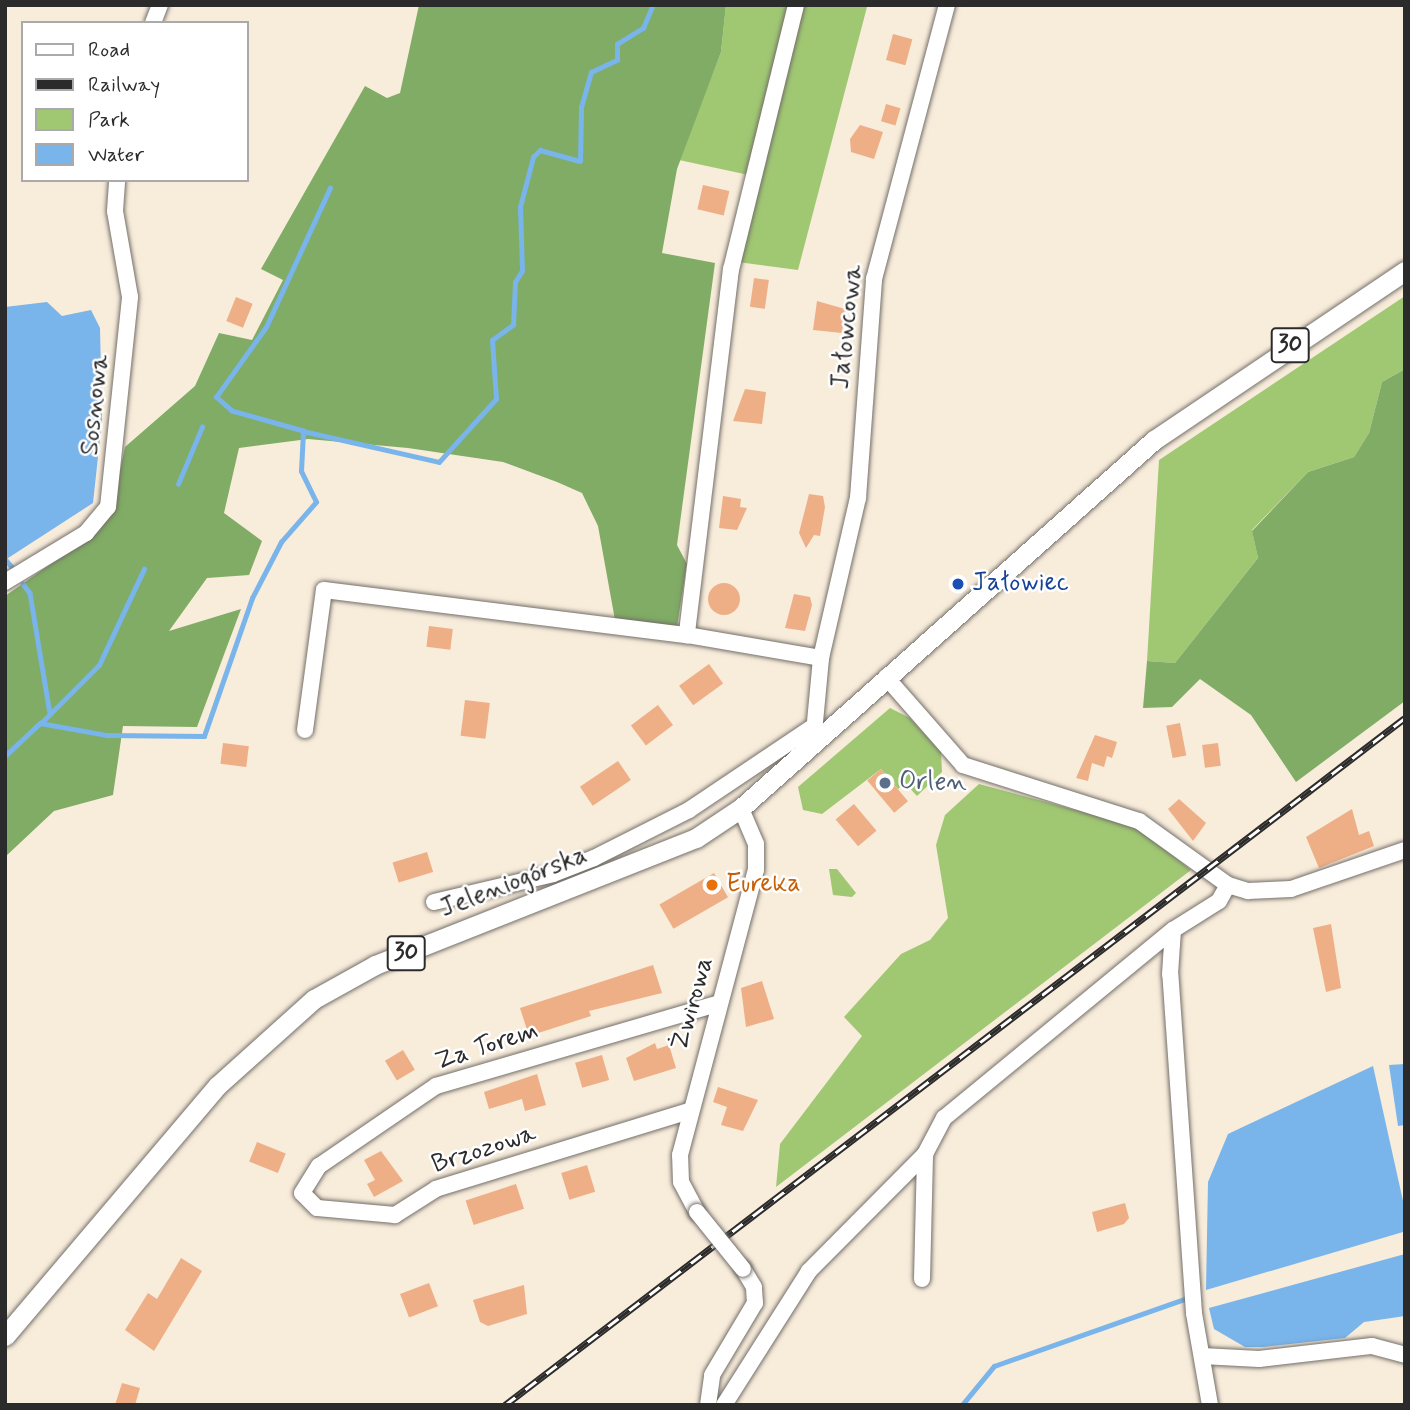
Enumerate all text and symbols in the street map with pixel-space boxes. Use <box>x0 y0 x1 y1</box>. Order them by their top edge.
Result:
legend <box>21 21 248 182</box>
text: Road <box>88 36 130 64</box>
text: Railway <box>88 71 160 99</box>
text: Park <box>88 106 130 134</box>
text: Water <box>88 141 144 169</box>
street label: Jałowcowa <box>826 263 870 391</box>
road number: 30 <box>1269 324 1311 366</box>
street label: Sosnowa <box>75 353 117 457</box>
place label: Jałowiec <box>972 568 1069 600</box>
marker: Jałowiec <box>950 576 966 592</box>
place label: Orlen <box>899 767 967 799</box>
marker: Orlen <box>877 775 893 791</box>
street label: Jeleniogórska <box>436 841 592 925</box>
place label: Eureka <box>726 869 801 901</box>
marker: Eureka <box>704 877 720 893</box>
road number: 30 <box>385 932 427 973</box>
street label: Żwirowa <box>665 954 721 1054</box>
street label: Za Torem <box>428 1015 546 1079</box>
street label: Brzozowa <box>428 1119 540 1181</box>

